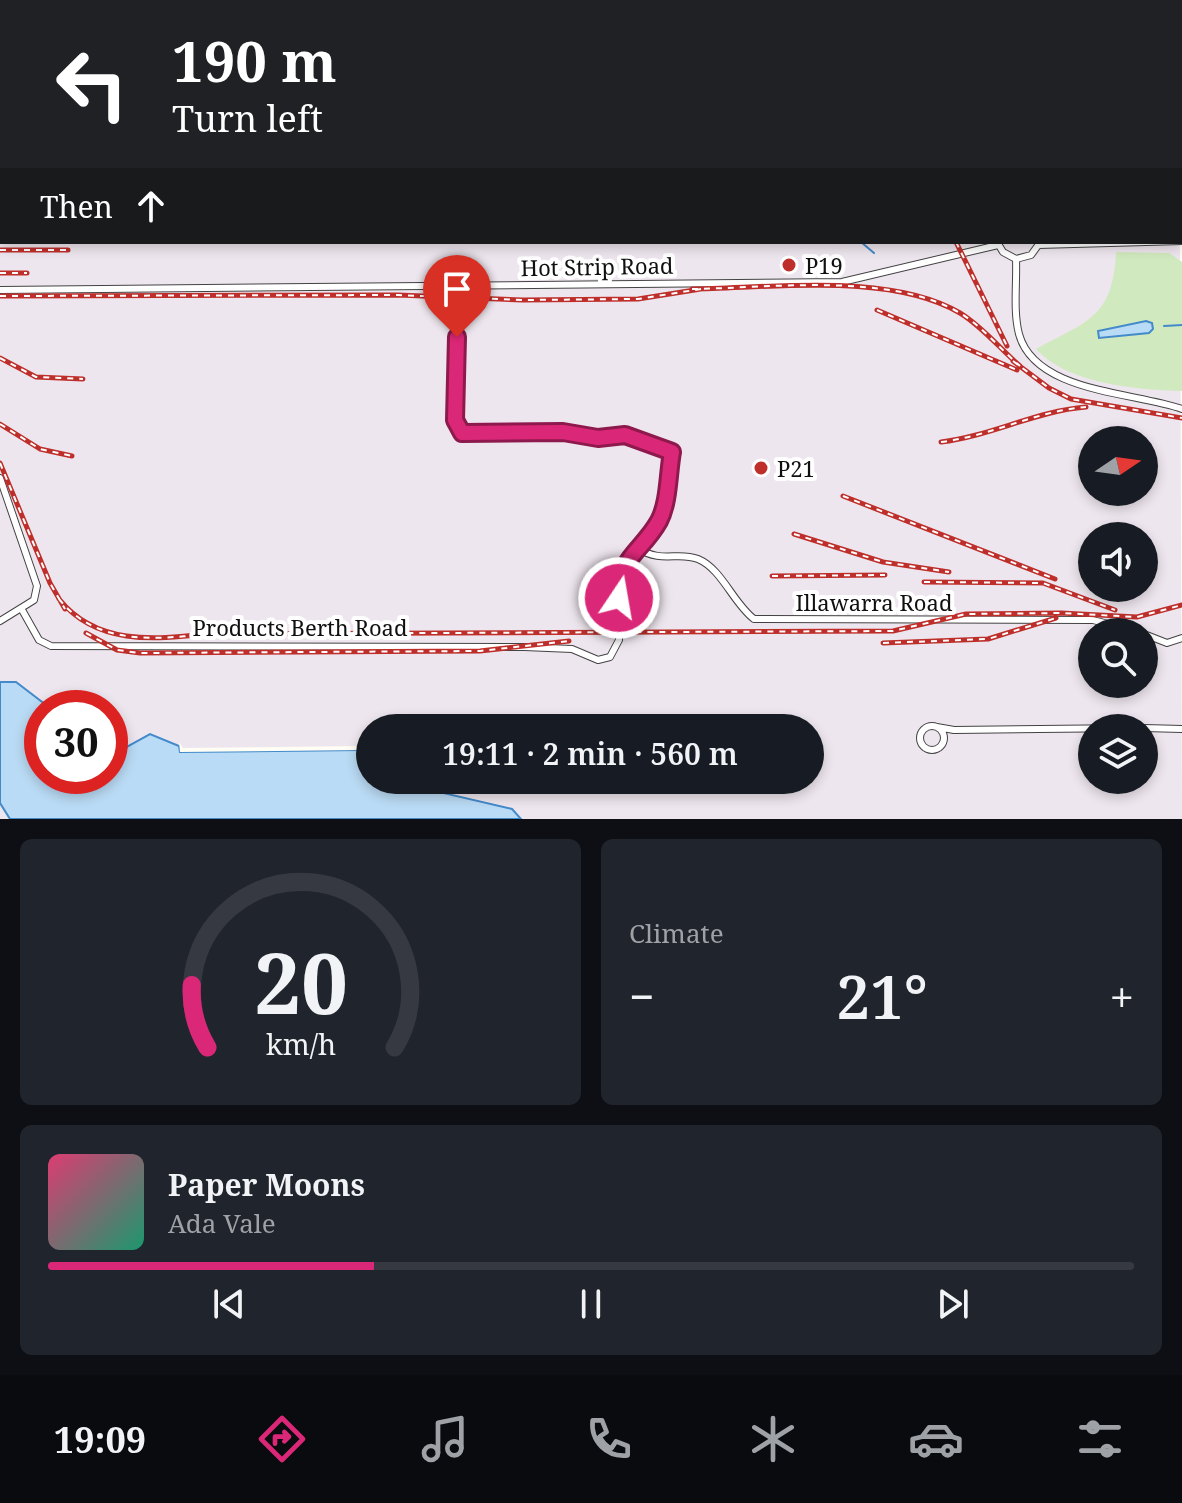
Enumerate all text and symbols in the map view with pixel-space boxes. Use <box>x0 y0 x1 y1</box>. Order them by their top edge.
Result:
text: 190 m <box>172 22 337 98</box>
icon: left <box>40 32 144 136</box>
text: Turn left <box>172 94 323 143</box>
icon: ahead <box>129 184 173 228</box>
text: Then <box>40 186 113 227</box>
street label: Hot Strip Road <box>520 250 674 282</box>
place label: P19 <box>805 250 843 280</box>
pin <box>423 255 491 337</box>
marker: P19 <box>780 256 798 274</box>
icon: arrive <box>435 267 479 311</box>
north arrow <box>1078 426 1158 506</box>
map controls <box>1078 426 1158 794</box>
place label: P21 <box>777 453 815 483</box>
marker: P21 <box>752 459 770 477</box>
button: sound <box>1078 522 1158 602</box>
position arrow <box>577 556 661 640</box>
street label: Illawarra Road <box>796 587 953 617</box>
street label: Products Berth Road <box>192 612 408 642</box>
button: search <box>1078 618 1158 698</box>
speed limit sign: 30 <box>24 690 128 794</box>
button: layers <box>1078 714 1158 794</box>
text: 19:11 · 2 min · 560 m <box>442 733 738 774</box>
text: Climate <box>629 915 724 951</box>
text: 20 <box>253 925 348 1038</box>
text: 21° <box>836 955 928 1037</box>
text: − <box>629 966 654 1026</box>
text: + <box>1109 966 1134 1026</box>
text: km/h <box>265 1024 336 1063</box>
text: Paper Moons <box>168 1164 365 1205</box>
text: Ada Vale <box>168 1205 276 1241</box>
icon: previous <box>207 1282 251 1326</box>
icon: pause <box>569 1282 613 1326</box>
icon: next <box>931 1282 975 1326</box>
icon: directions <box>254 1411 310 1467</box>
icon: music <box>417 1411 473 1467</box>
icon: phone <box>581 1411 637 1467</box>
icon: climate <box>745 1411 801 1467</box>
icon: car <box>908 1411 964 1467</box>
icon: filters <box>1072 1411 1128 1467</box>
text: 19:09 <box>54 1415 146 1464</box>

